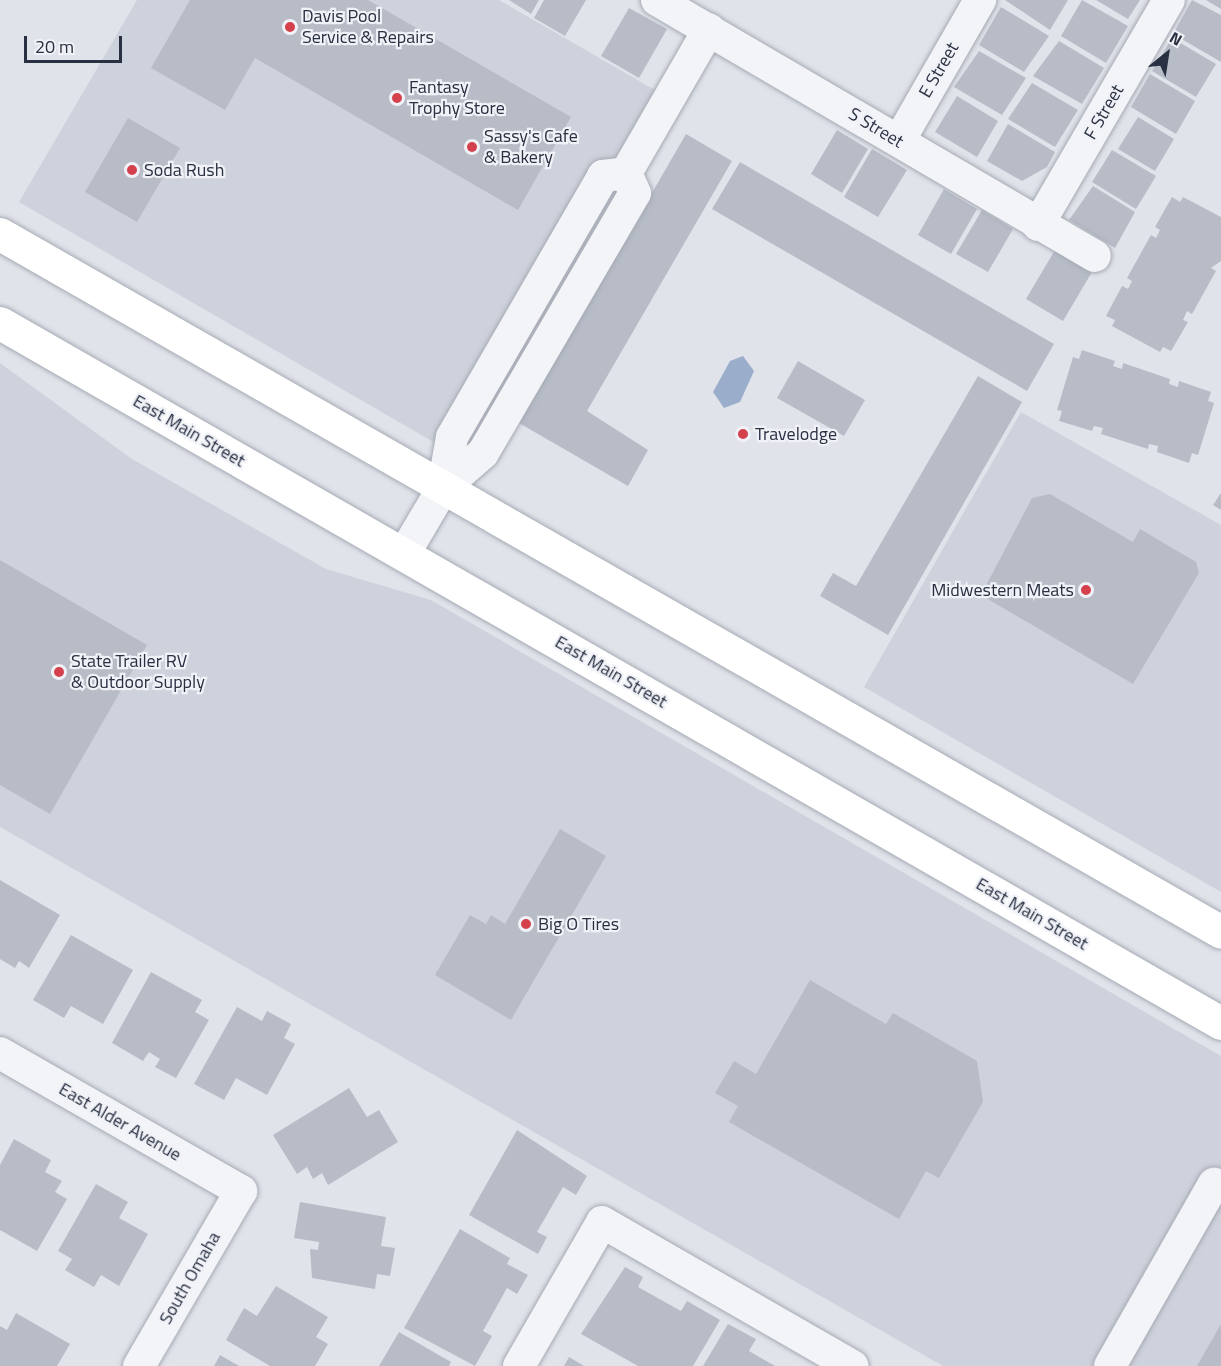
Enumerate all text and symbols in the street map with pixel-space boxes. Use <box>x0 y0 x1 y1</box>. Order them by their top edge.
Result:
place label: Davis Pool Service & Repairs <box>302 6 434 48</box>
marker: Davis Pool Service & Repairs <box>283 20 297 34</box>
scale bar <box>27 24 124 62</box>
north arrow <box>1137 24 1197 84</box>
text: N <box>1165 25 1187 52</box>
text: 20 m <box>35 33 74 60</box>
street label: E Street <box>915 38 963 102</box>
place label: Fantasy Trophy Store <box>409 77 505 119</box>
street label: F Street <box>1080 81 1128 143</box>
marker: Fantasy Trophy Store <box>390 91 404 105</box>
street label: S Street <box>845 103 907 153</box>
place label: Sassy's Cafe & Bakery <box>484 126 578 168</box>
marker: Sassy's Cafe & Bakery <box>465 140 479 154</box>
place label: Soda Rush <box>144 159 224 181</box>
marker: Soda Rush <box>125 163 139 177</box>
street label: East Main Street <box>129 390 249 472</box>
place label: Travelodge <box>755 423 837 445</box>
marker: Travelodge <box>736 427 750 441</box>
place label: Midwestern Meats <box>931 579 1074 601</box>
marker: Midwestern Meats <box>1079 583 1093 597</box>
street label: East Main Street <box>551 631 671 713</box>
place label: State Trailer RV & Outdoor Supply <box>71 651 205 694</box>
marker: State Trailer RV & Outdoor Supply <box>52 665 66 679</box>
street label: East Main Street <box>972 873 1092 955</box>
place label: Big O Tires <box>538 913 619 935</box>
marker: Big O Tires <box>519 917 533 931</box>
street label: East Alder Avenue <box>55 1078 185 1166</box>
street label: South Omaha <box>155 1228 225 1328</box>

